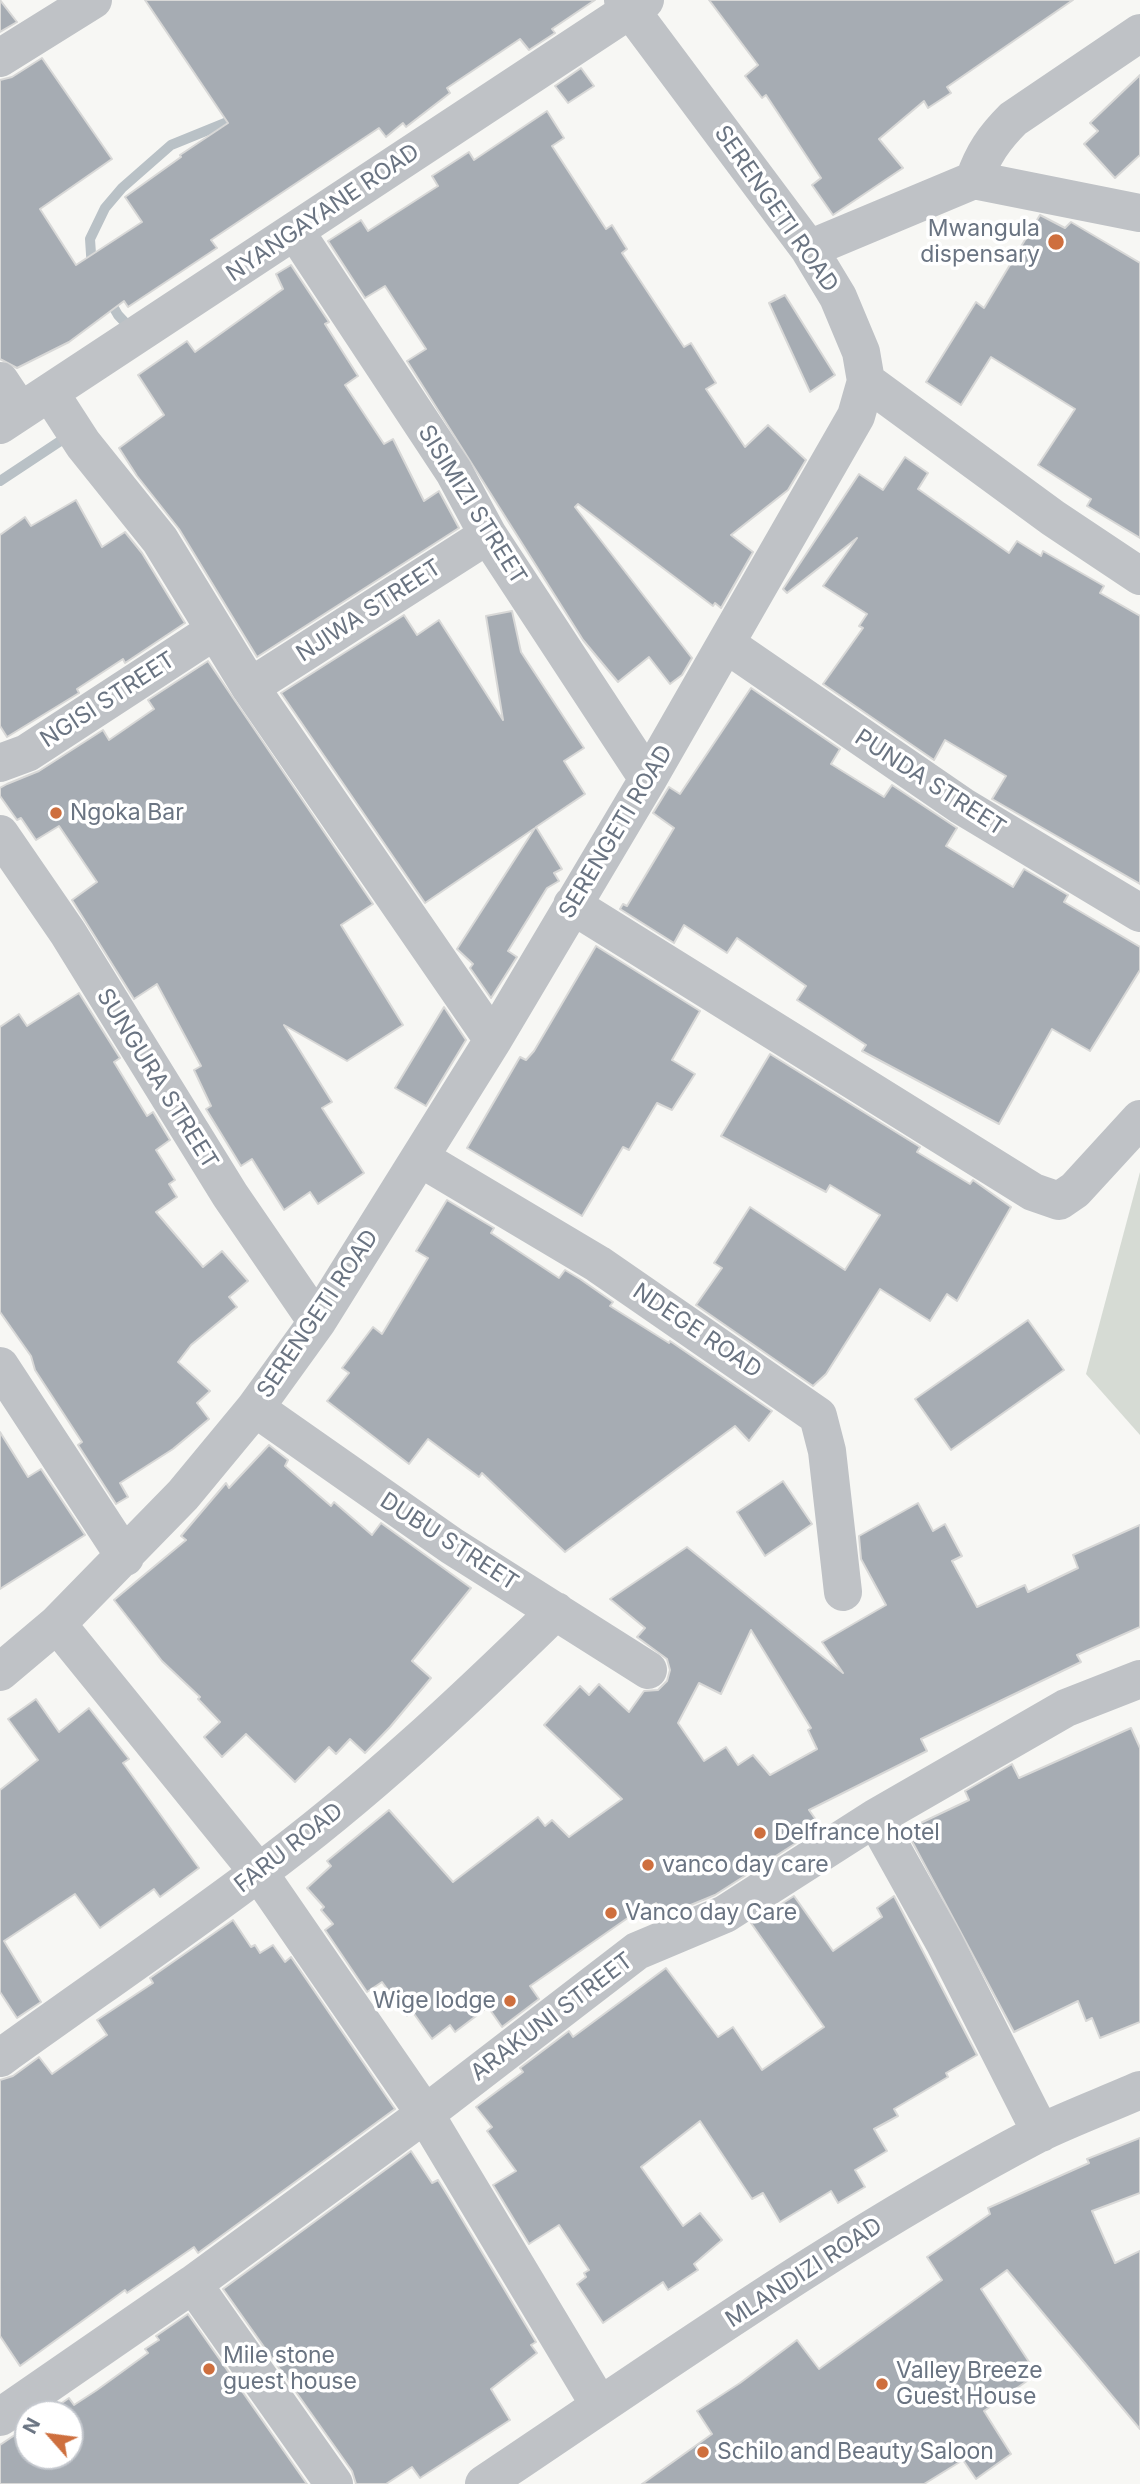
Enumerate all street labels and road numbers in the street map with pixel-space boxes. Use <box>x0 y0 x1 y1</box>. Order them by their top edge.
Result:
street label: SERENGETI ROAD <box>708 120 844 298</box>
street label: NYANGAYANE ROAD <box>221 138 425 288</box>
street label: SISIMIZI STREET <box>412 420 532 590</box>
street label: NJIWA STREET <box>291 554 447 668</box>
street label: NGISI STREET <box>35 646 181 754</box>
street label: PUNDA STREET <box>849 724 1011 842</box>
street label: SERENGETI ROAD <box>553 740 679 924</box>
street label: SUNGURA STREET <box>90 984 224 1174</box>
street label: SERENGETI ROAD <box>251 1225 385 1403</box>
street label: NDEGE ROAD <box>627 1278 767 1384</box>
street label: DUBU STREET <box>375 1487 523 1597</box>
street label: FARU ROAD <box>229 1797 349 1899</box>
street label: ARAKUNI STREET <box>465 1947 639 2087</box>
street label: MLANDIZI ROAD <box>721 2212 887 2334</box>

